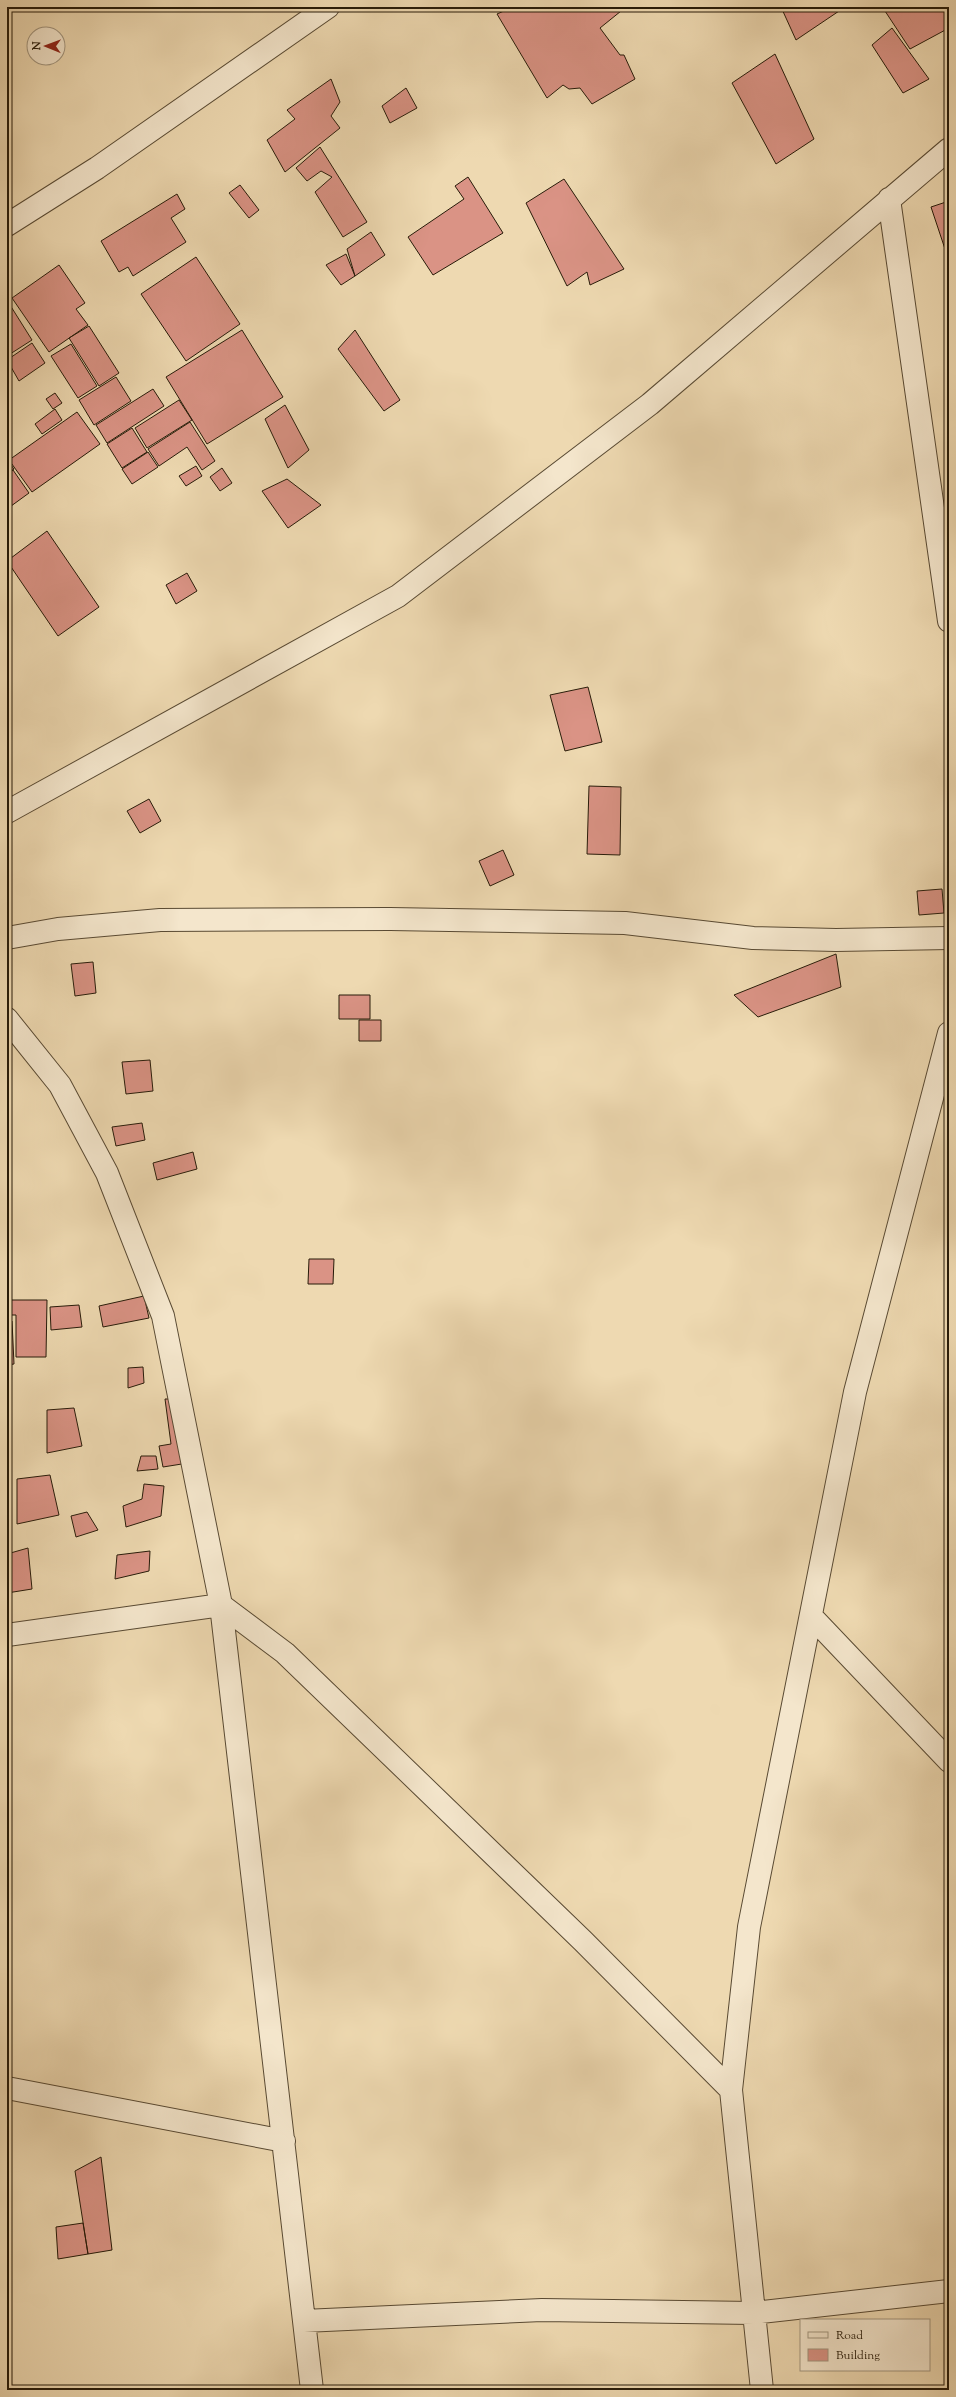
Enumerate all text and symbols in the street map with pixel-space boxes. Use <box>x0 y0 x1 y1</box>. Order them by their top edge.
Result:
north arrow <box>26 26 66 66</box>
text: N <box>29 41 45 51</box>
legend <box>800 2319 930 2371</box>
text: Road <box>836 2327 863 2345</box>
text: Building <box>836 2347 880 2365</box>

